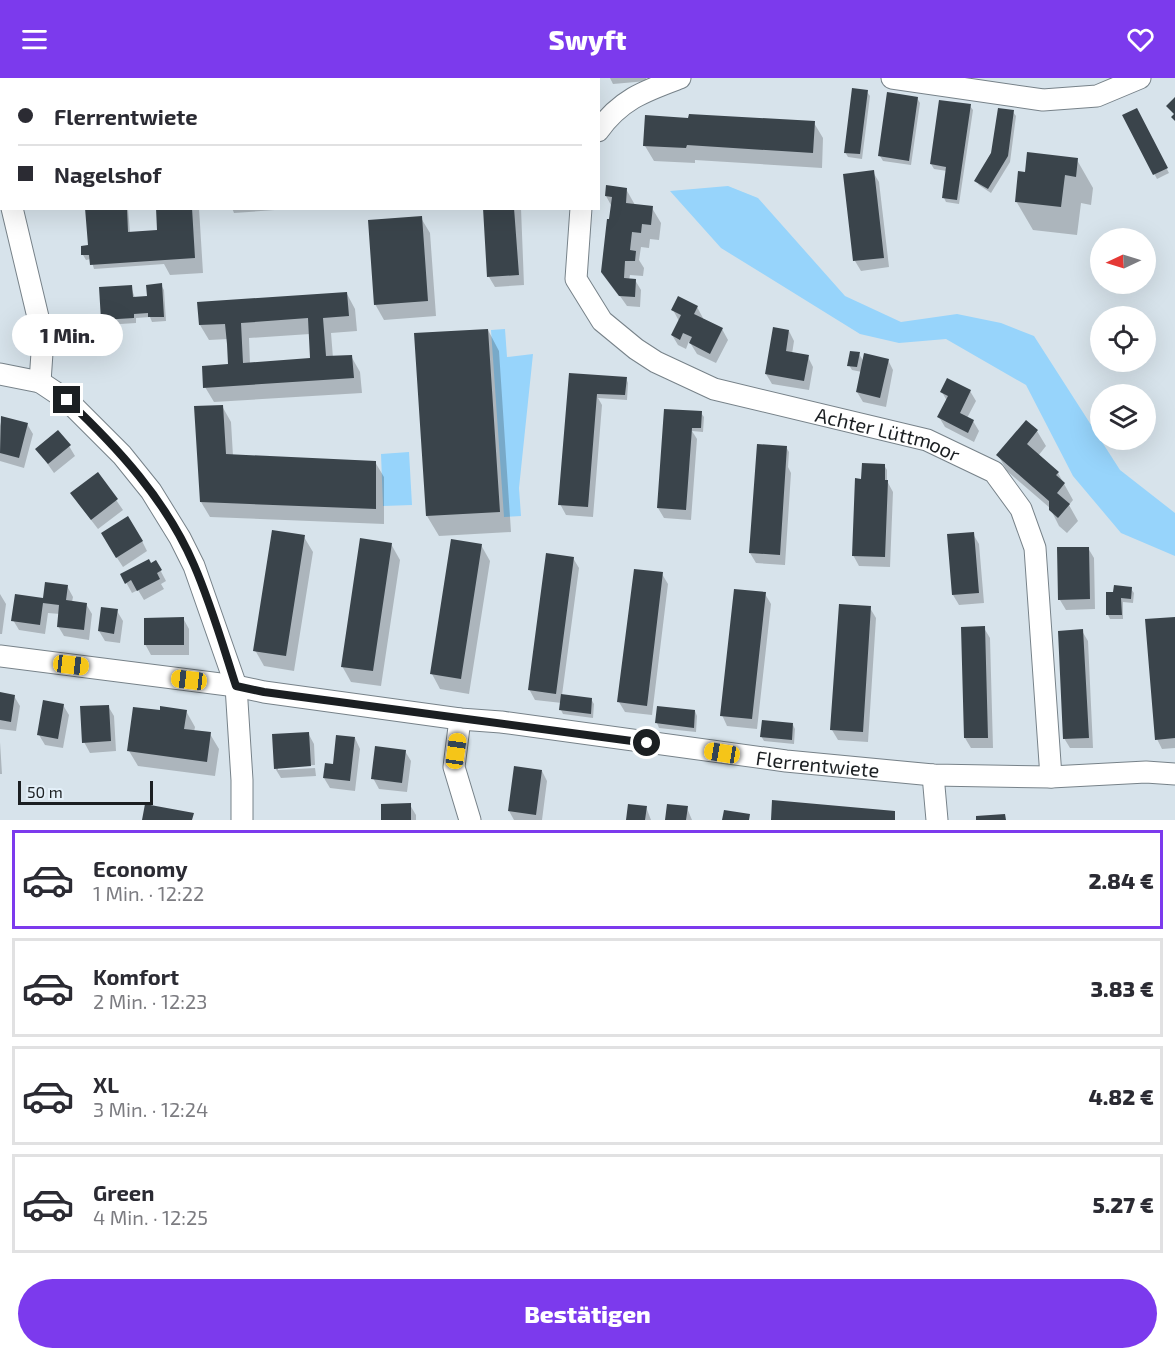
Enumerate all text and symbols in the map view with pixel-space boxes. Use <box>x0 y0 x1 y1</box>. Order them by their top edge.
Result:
icon: menu <box>18 23 51 56</box>
text: Swyft <box>549 23 626 55</box>
icon: heart <box>1124 23 1157 56</box>
text: Flerrentwiete <box>54 103 198 129</box>
text: Nagelshof <box>54 161 161 187</box>
north arrow <box>1090 228 1156 294</box>
map controls <box>1090 228 1156 450</box>
button: locate <box>1090 306 1156 372</box>
callout: 1 Min. <box>11 313 122 355</box>
text: 1 Min. <box>40 323 95 347</box>
button: layers <box>1090 384 1156 450</box>
route end <box>53 386 80 413</box>
street label: Achter Lüttmoor <box>813 402 964 466</box>
car <box>52 654 90 676</box>
car <box>170 669 208 691</box>
route start <box>633 729 660 756</box>
car <box>445 732 467 770</box>
car <box>703 741 741 765</box>
street label: Flerrentwiete <box>755 745 880 782</box>
scale bar <box>18 778 153 806</box>
text: 50 m <box>27 782 63 801</box>
icon: car <box>21 853 75 907</box>
text: Economy <box>93 855 188 881</box>
text: 2.84 € <box>1088 867 1154 893</box>
text: 1 Min. · 12:22 <box>93 881 204 905</box>
icon: car <box>21 961 75 1015</box>
text: Komfort <box>93 963 179 989</box>
text: 3.83 € <box>1091 975 1154 1001</box>
text: 2 Min. · 12:23 <box>93 989 207 1013</box>
icon: car <box>21 1069 75 1123</box>
text: XL <box>93 1071 119 1097</box>
text: 4.82 € <box>1088 1083 1154 1109</box>
text: 3 Min. · 12:24 <box>93 1097 208 1121</box>
icon: car <box>21 1177 75 1231</box>
text: Green <box>93 1179 155 1205</box>
text: 5.27 € <box>1092 1191 1154 1217</box>
text: 4 Min. · 12:25 <box>93 1205 208 1229</box>
button: Bestätigen <box>18 1279 1157 1348</box>

